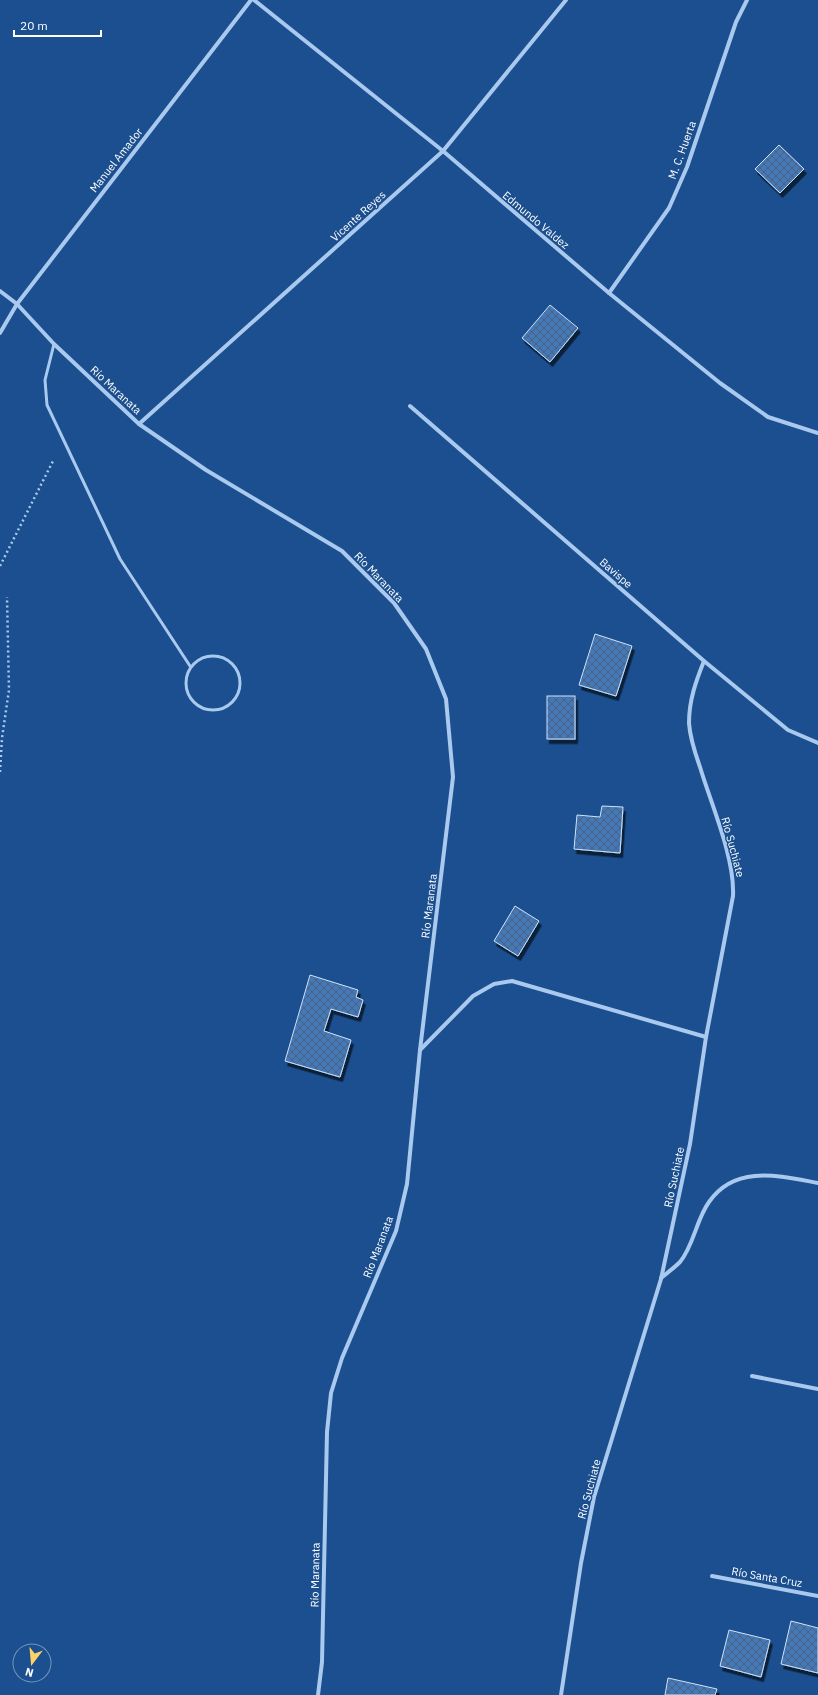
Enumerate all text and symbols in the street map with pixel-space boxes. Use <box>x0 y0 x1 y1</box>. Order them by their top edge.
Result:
scale bar <box>14 12 101 38</box>
text: 20 m <box>20 18 48 33</box>
street label: M. C. Huerta <box>665 119 699 181</box>
street label: Manuel Amador <box>86 125 146 195</box>
street label: Vicente Reyes <box>328 188 388 244</box>
street label: Edmundo Valdez <box>500 188 572 252</box>
street label: Río Maranata <box>87 363 145 417</box>
street label: Río Maranata <box>351 549 407 605</box>
street label: Bavispe <box>597 555 635 591</box>
street label: Río Suchiate <box>718 816 748 878</box>
street label: Río Maranata <box>418 873 440 939</box>
street label: Río Suchiate <box>661 1145 687 1209</box>
street label: Río Maranata <box>360 1214 396 1280</box>
street label: Río Suchiate <box>574 1458 604 1520</box>
street label: Río Maranata <box>307 1542 323 1608</box>
street label: Río Santa Cruz <box>731 1564 803 1590</box>
north arrow <box>12 1643 52 1683</box>
text: N <box>23 1665 35 1680</box>

